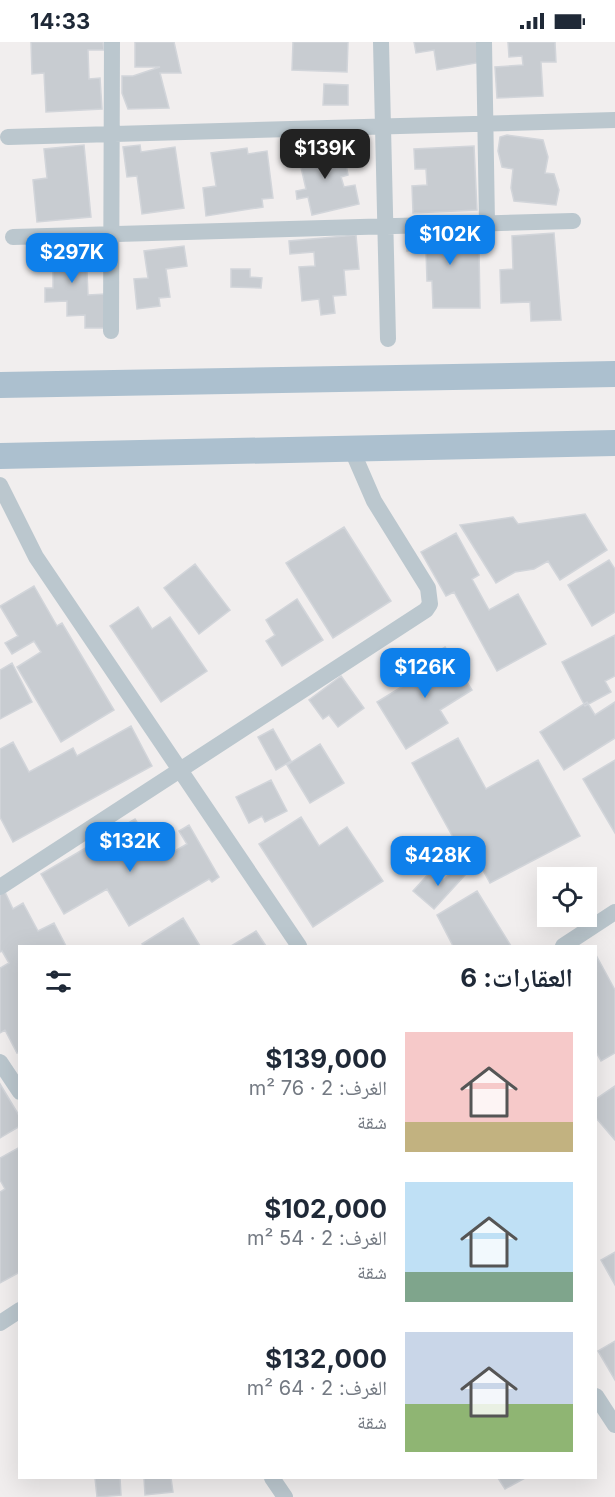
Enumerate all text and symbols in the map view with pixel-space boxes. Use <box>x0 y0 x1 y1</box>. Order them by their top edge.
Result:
text: 14:33 <box>30 8 90 34</box>
pin: $139K <box>283 129 367 180</box>
text: $139K <box>294 136 356 160</box>
pin: $102K <box>408 215 492 266</box>
text: $102K <box>419 222 481 246</box>
pin: $297K <box>30 233 114 284</box>
text: $297K <box>40 240 104 264</box>
pin: $126K <box>383 648 467 699</box>
text: $126K <box>394 655 456 679</box>
pin: $132K <box>88 822 172 873</box>
text: $132K <box>99 829 161 853</box>
pin: $428K <box>396 836 480 887</box>
text: $428K <box>405 843 471 867</box>
map controls <box>537 867 597 927</box>
button: locate <box>537 867 597 927</box>
text: العقارات: 6 <box>460 962 573 993</box>
icon: filters <box>42 965 75 998</box>
text: $139,000 <box>265 1043 387 1074</box>
icon: home <box>453 1056 525 1128</box>
text: الغرف: 2 · 76 m² <box>249 1076 387 1100</box>
text: شقة <box>357 1110 387 1134</box>
text: $102,000 <box>264 1193 387 1224</box>
icon: home <box>453 1206 525 1278</box>
text: الغرف: 2 · 54 m² <box>247 1226 387 1250</box>
text: شقة <box>357 1260 387 1284</box>
text: $132,000 <box>265 1343 387 1374</box>
icon: home <box>453 1356 525 1428</box>
text: الغرف: 2 · 64 m² <box>247 1376 387 1400</box>
text: شقة <box>357 1410 387 1434</box>

